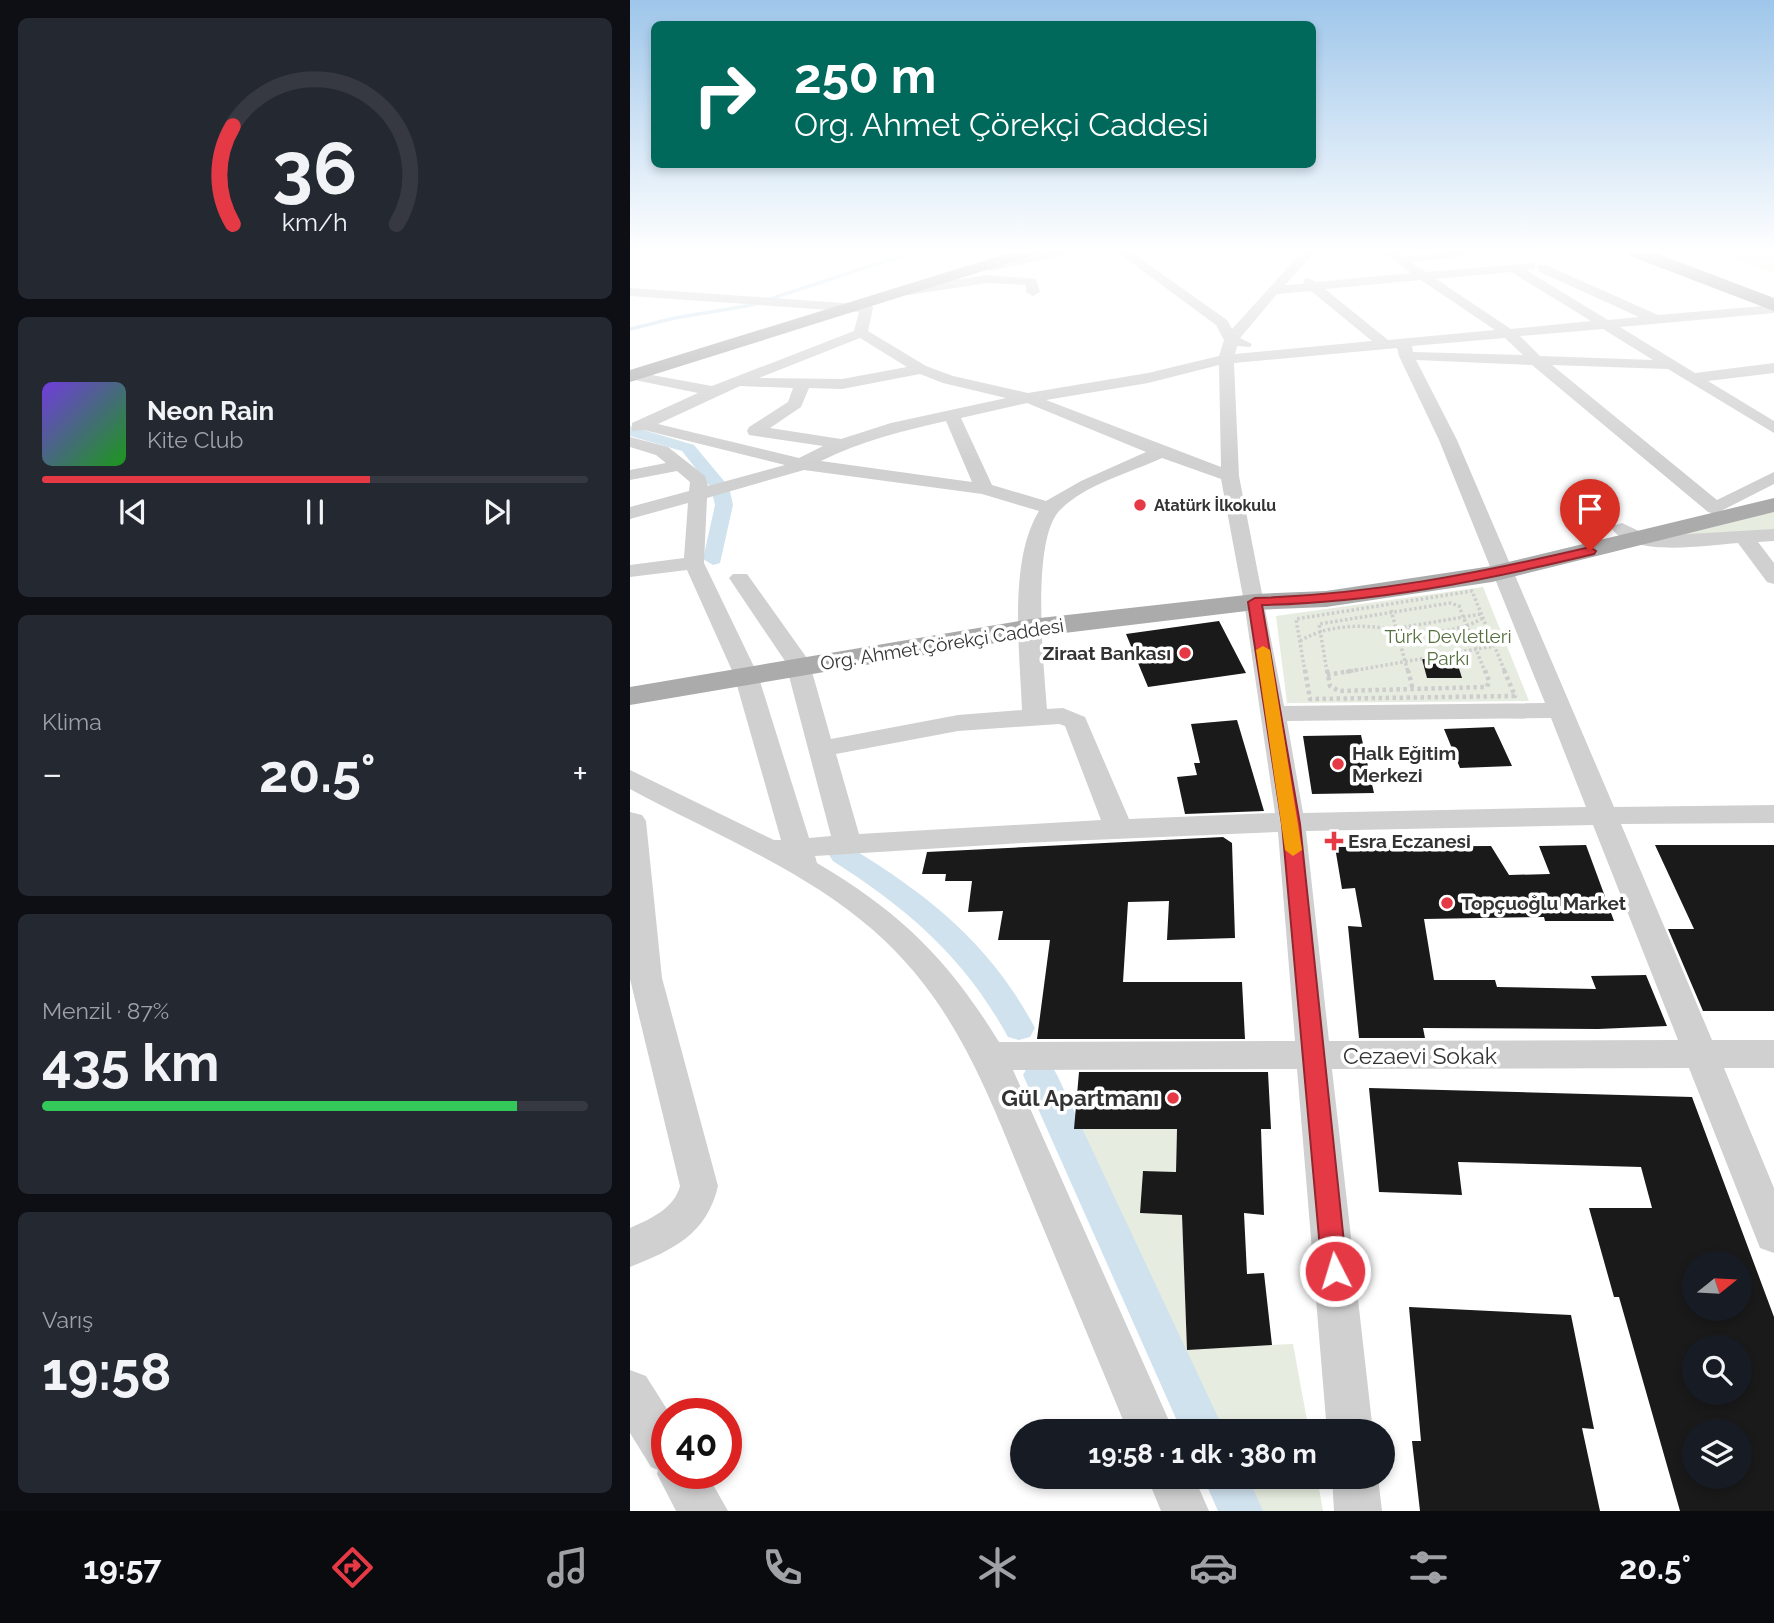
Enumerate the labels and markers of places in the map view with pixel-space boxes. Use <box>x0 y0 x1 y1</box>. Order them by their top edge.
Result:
pin <box>1560 479 1620 551</box>
place label: Atatürk İlkokulu <box>1154 495 1276 515</box>
marker: Atatürk İlkokulu <box>1132 497 1148 513</box>
place label: Ziraat Bankası <box>1042 642 1171 664</box>
marker: Ziraat Bankası <box>1177 645 1193 661</box>
place label: Halk Eğitim Merkezi <box>1352 742 1456 786</box>
marker: Halk Eğitim Merkezi <box>1330 756 1346 772</box>
place label: Esra Eczanesi <box>1348 830 1471 852</box>
marker: Esra Eczanesi <box>1326 833 1342 849</box>
place label: Topçuoğlu Market <box>1461 892 1627 914</box>
marker: Topçuoğlu Market <box>1439 895 1455 911</box>
place label: Gül Apartmanı <box>1001 1084 1159 1111</box>
marker: Gül Apartmanı <box>1165 1090 1181 1106</box>

